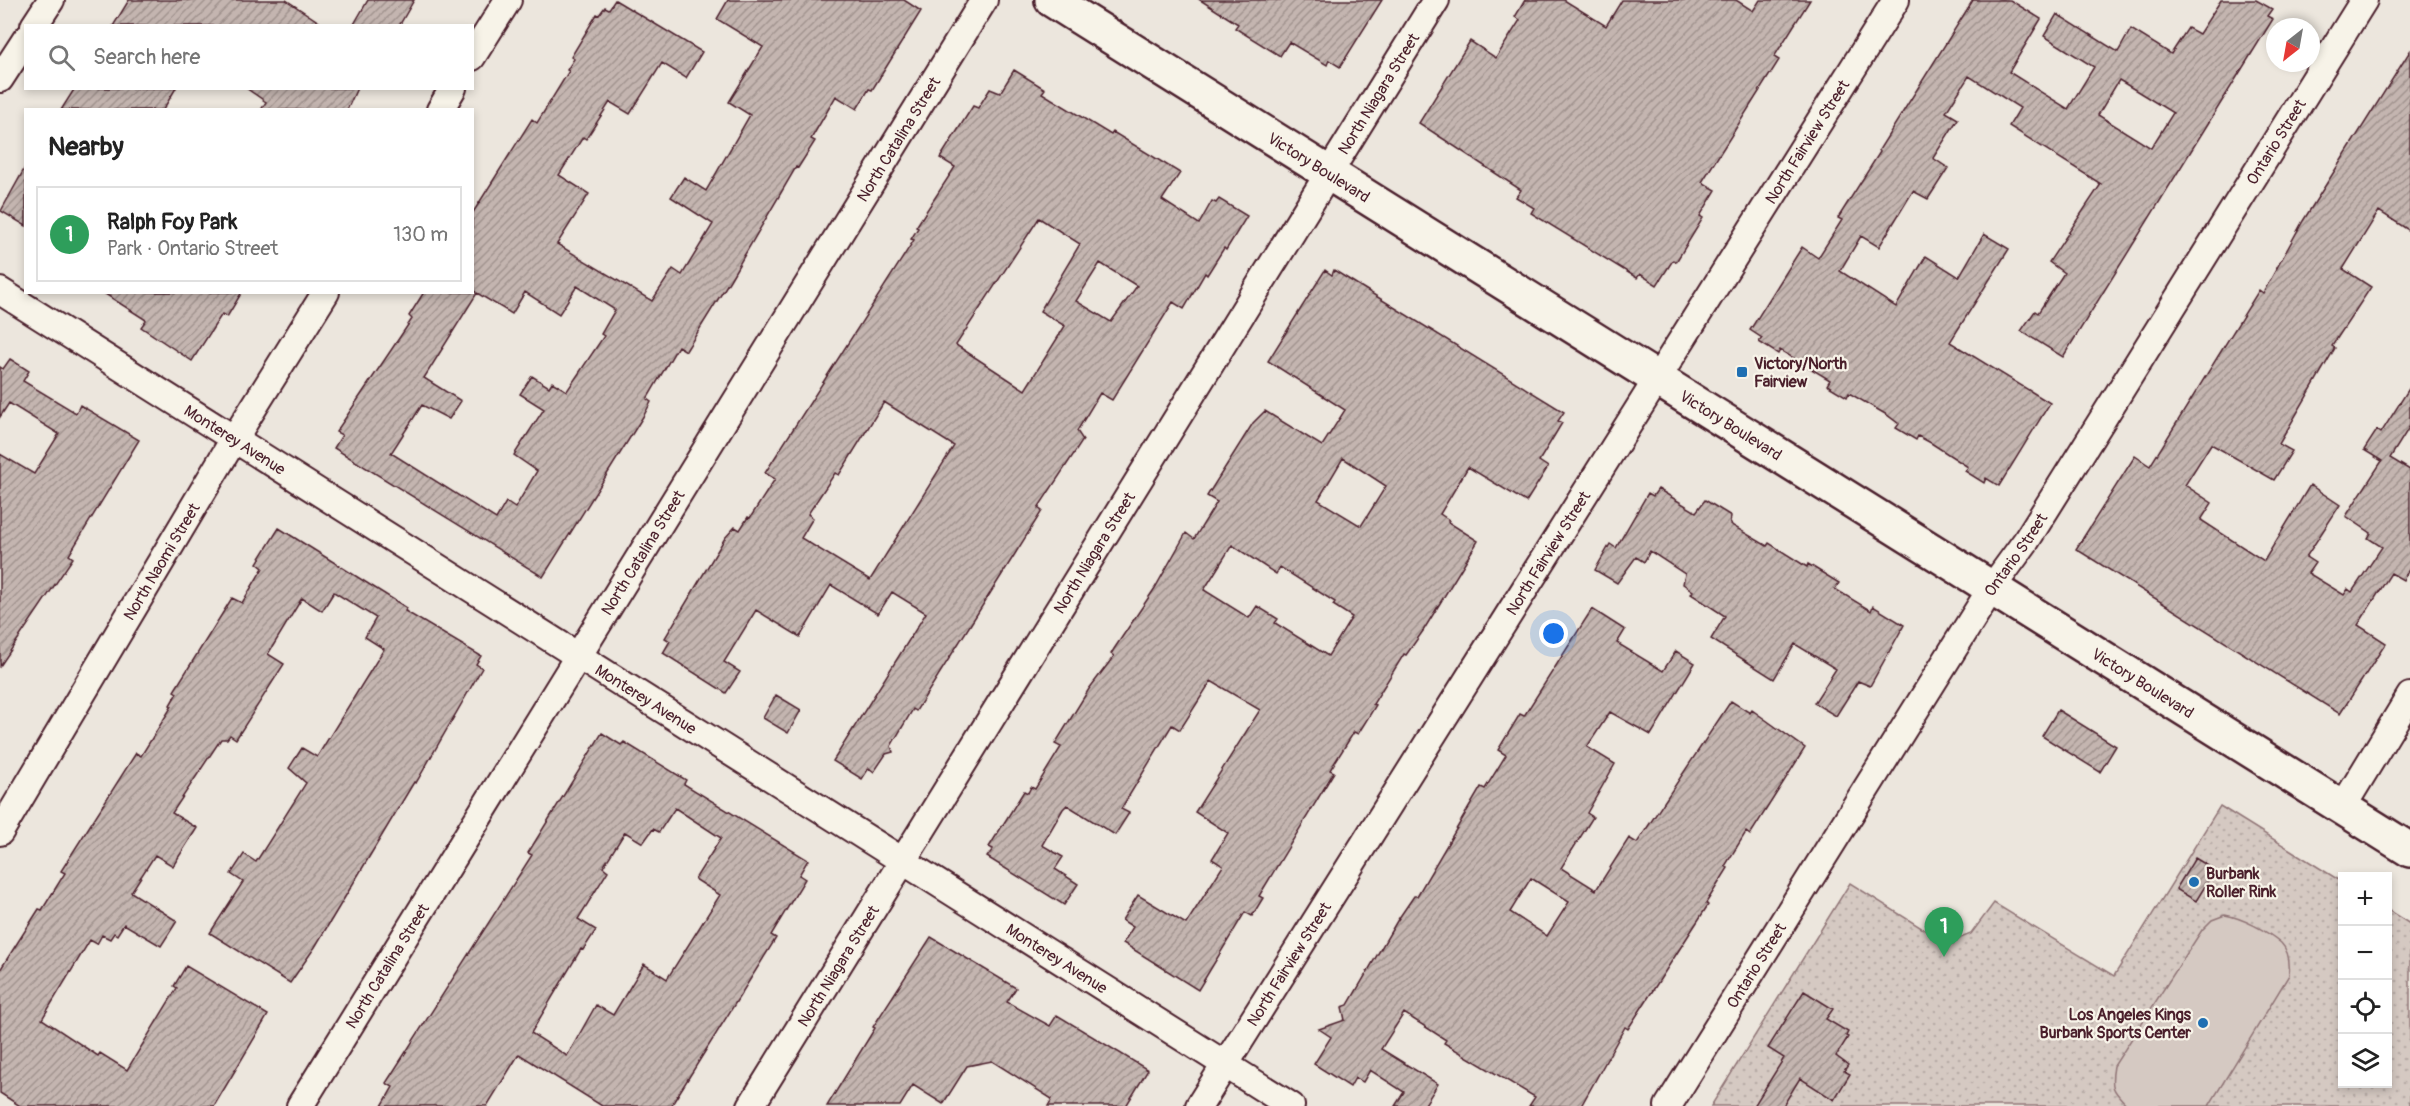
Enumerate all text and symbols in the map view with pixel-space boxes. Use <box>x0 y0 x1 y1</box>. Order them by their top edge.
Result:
north arrow <box>2266 18 2320 72</box>
search box <box>24 24 474 90</box>
street label: North Niagara Street <box>1334 29 1424 158</box>
icon: search <box>45 41 78 74</box>
text: Search here <box>93 43 200 71</box>
street label: North Catalina Street <box>853 73 945 206</box>
street label: North Fairview Street <box>1761 76 1855 208</box>
street label: Ontario Street <box>2242 95 2311 189</box>
street label: Victory Boulevard <box>1264 128 1373 207</box>
text: Nearby <box>48 131 124 163</box>
text: Ralph Foy Park <box>107 208 237 236</box>
text: 1 <box>66 222 73 247</box>
text: 130 m <box>393 222 448 247</box>
text: Park · Ontario Street <box>107 236 278 261</box>
place label: Victory/North Fairview <box>1754 354 1847 392</box>
marker: Victory/North Fairview <box>1735 365 1749 379</box>
street label: Victory Boulevard <box>1676 386 1785 465</box>
street label: Monterey Avenue <box>180 401 289 480</box>
street label: North Catalina Street <box>597 486 690 619</box>
street label: North Fairview Street <box>1502 487 1595 619</box>
street label: North Niagara Street <box>1049 488 1140 618</box>
street label: North Naomi Street <box>119 499 205 624</box>
street label: Ontario Street <box>1980 509 2052 600</box>
your location <box>1539 619 1568 648</box>
street label: Victory Boulevard <box>2087 644 2197 723</box>
street label: Monterey Avenue <box>591 660 700 739</box>
place label: Burbank Roller Rink <box>2206 864 2277 902</box>
map controls <box>2338 872 2392 1088</box>
button: + <box>2338 872 2392 926</box>
marker: Burbank Roller Rink <box>2187 875 2201 889</box>
street label: North Fairview Street <box>1243 898 1336 1030</box>
street label: North Catalina Street <box>341 900 434 1032</box>
street label: North Niagara Street <box>794 901 884 1031</box>
pin: 1 <box>1924 908 1964 957</box>
street label: Ontario Street <box>1723 919 1791 1012</box>
street label: Monterey Avenue <box>1002 920 1111 999</box>
button: − <box>2338 926 2392 980</box>
button: locate <box>2338 980 2392 1034</box>
place label: Los Angeles Kings Burbank Sports Center <box>2040 1005 2192 1043</box>
marker: Los Angeles Kings Burbank Sports Center <box>2196 1016 2210 1030</box>
button: layers <box>2338 1034 2392 1088</box>

